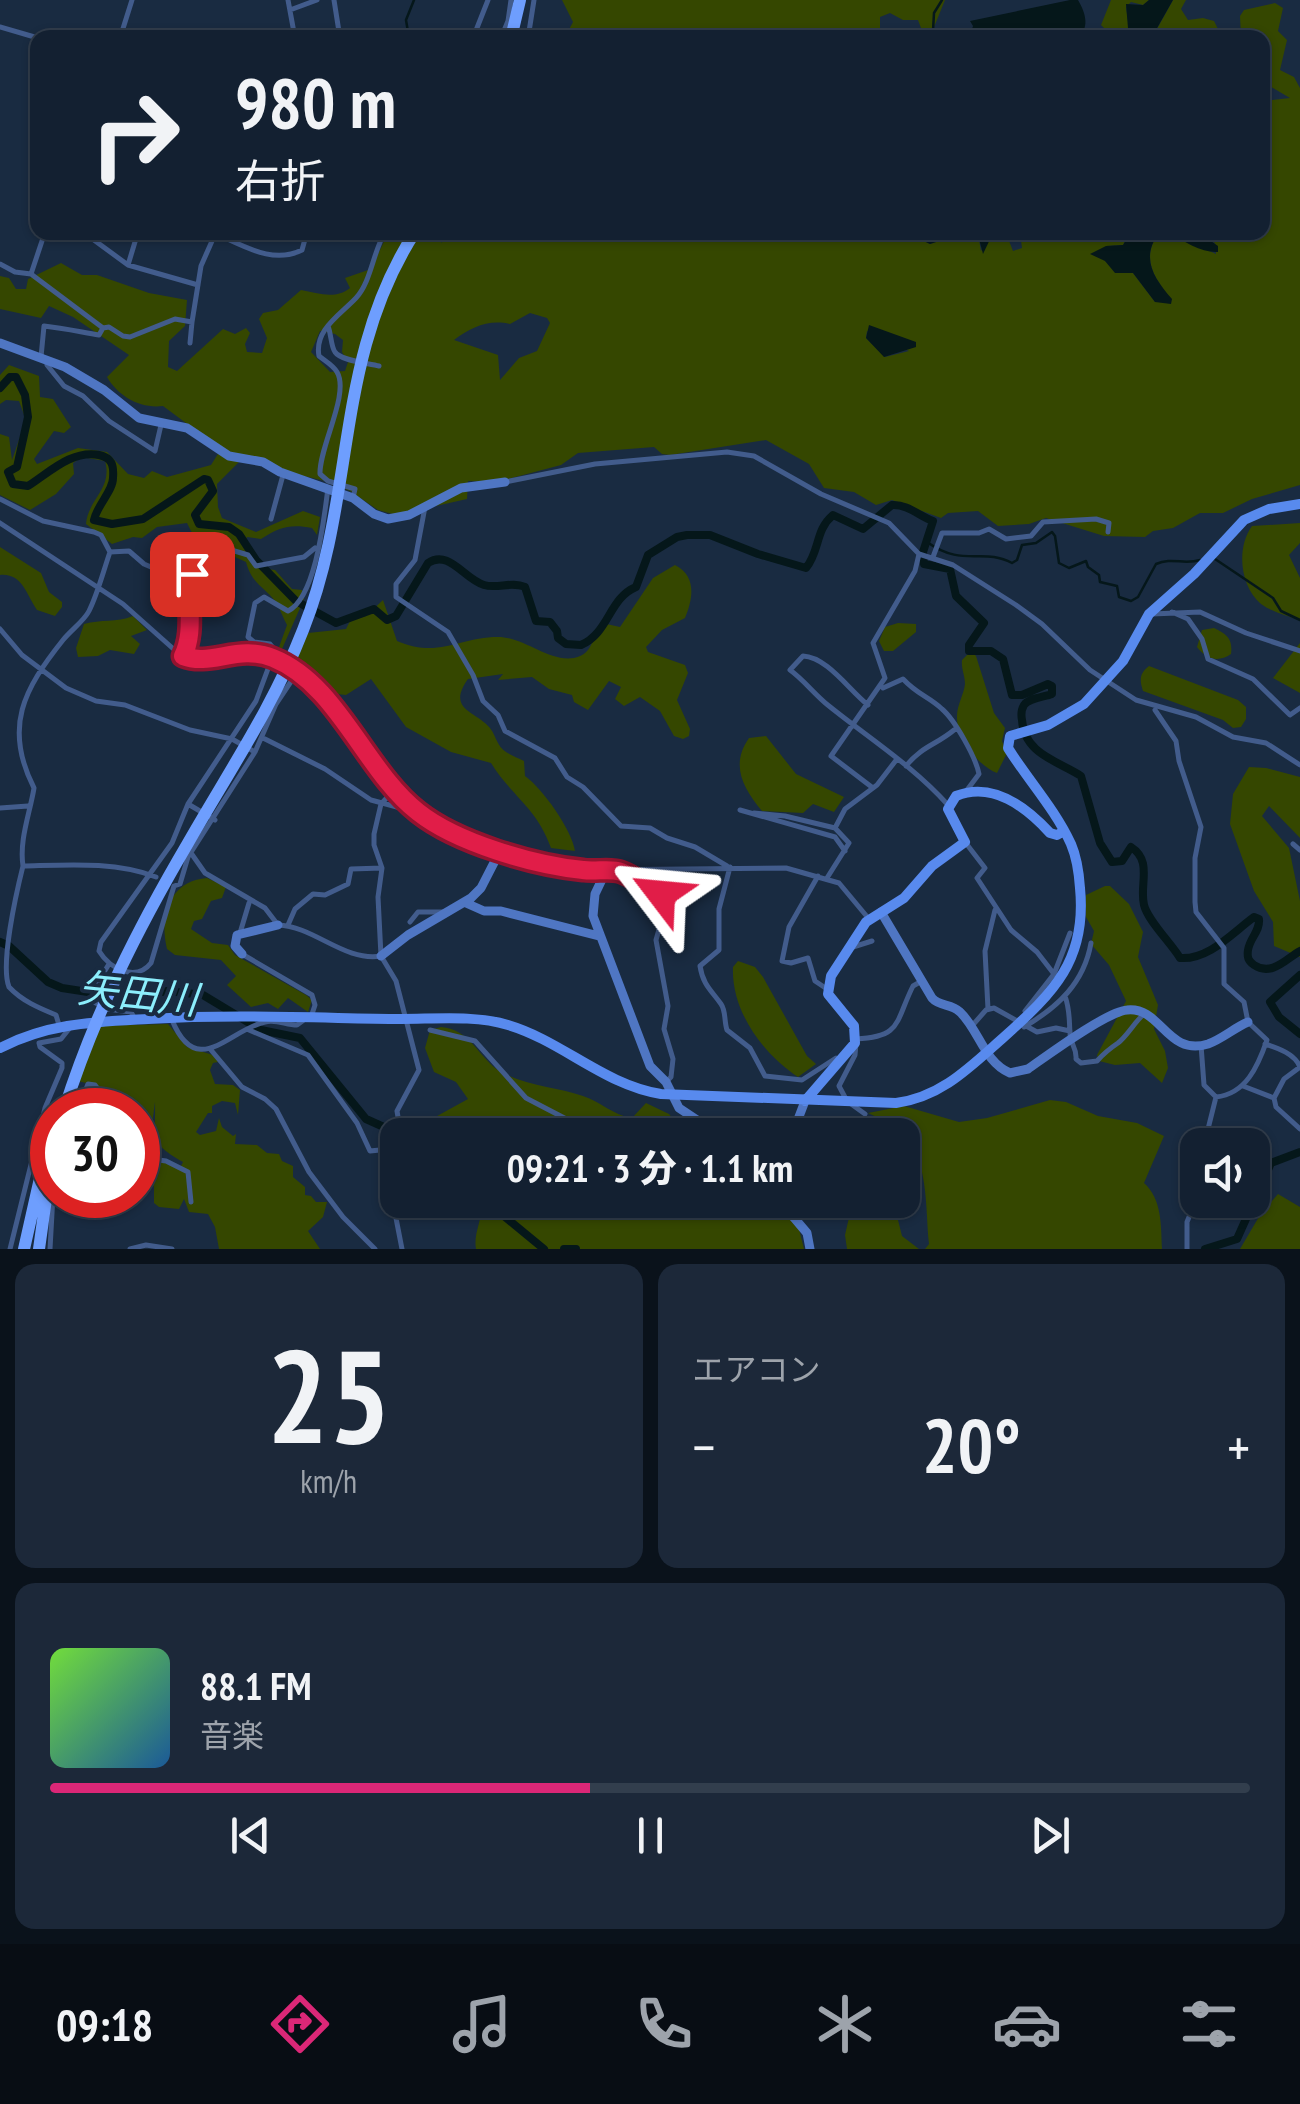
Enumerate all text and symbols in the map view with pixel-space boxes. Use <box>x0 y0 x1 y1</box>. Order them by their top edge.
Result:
text: 980 m <box>235 57 396 147</box>
icon: right <box>70 70 200 200</box>
text: 右折 <box>235 151 325 209</box>
pin <box>150 532 235 617</box>
icon: arrive <box>165 547 220 602</box>
position arrow <box>609 842 713 946</box>
water label: 矢田川 <box>76 961 204 1026</box>
speed limit sign: 30 <box>30 1088 160 1218</box>
map controls <box>1180 1128 1270 1218</box>
button: sound <box>1180 1128 1270 1218</box>
text: 09:21 · 3 分 · 1.1 km <box>507 1143 793 1192</box>
text: 25 <box>267 1311 391 1479</box>
text: エアコン <box>693 1348 821 1390</box>
text: 20° <box>922 1397 1021 1494</box>
text: − <box>693 1411 715 1482</box>
text: + <box>1227 1411 1250 1482</box>
text: km/h <box>300 1460 357 1502</box>
text: 88.1 FM <box>200 1661 312 1710</box>
text: 音楽 <box>200 1714 264 1756</box>
icon: previous <box>223 1808 278 1863</box>
icon: pause <box>623 1808 678 1863</box>
icon: next <box>1023 1808 1078 1863</box>
icon: directions <box>265 1989 335 2059</box>
icon: music <box>447 1989 517 2059</box>
icon: phone <box>629 1989 699 2059</box>
icon: climate <box>810 1989 880 2059</box>
icon: car <box>992 1989 1062 2059</box>
icon: filters <box>1174 1989 1244 2059</box>
text: 09:18 <box>56 1995 153 2053</box>

